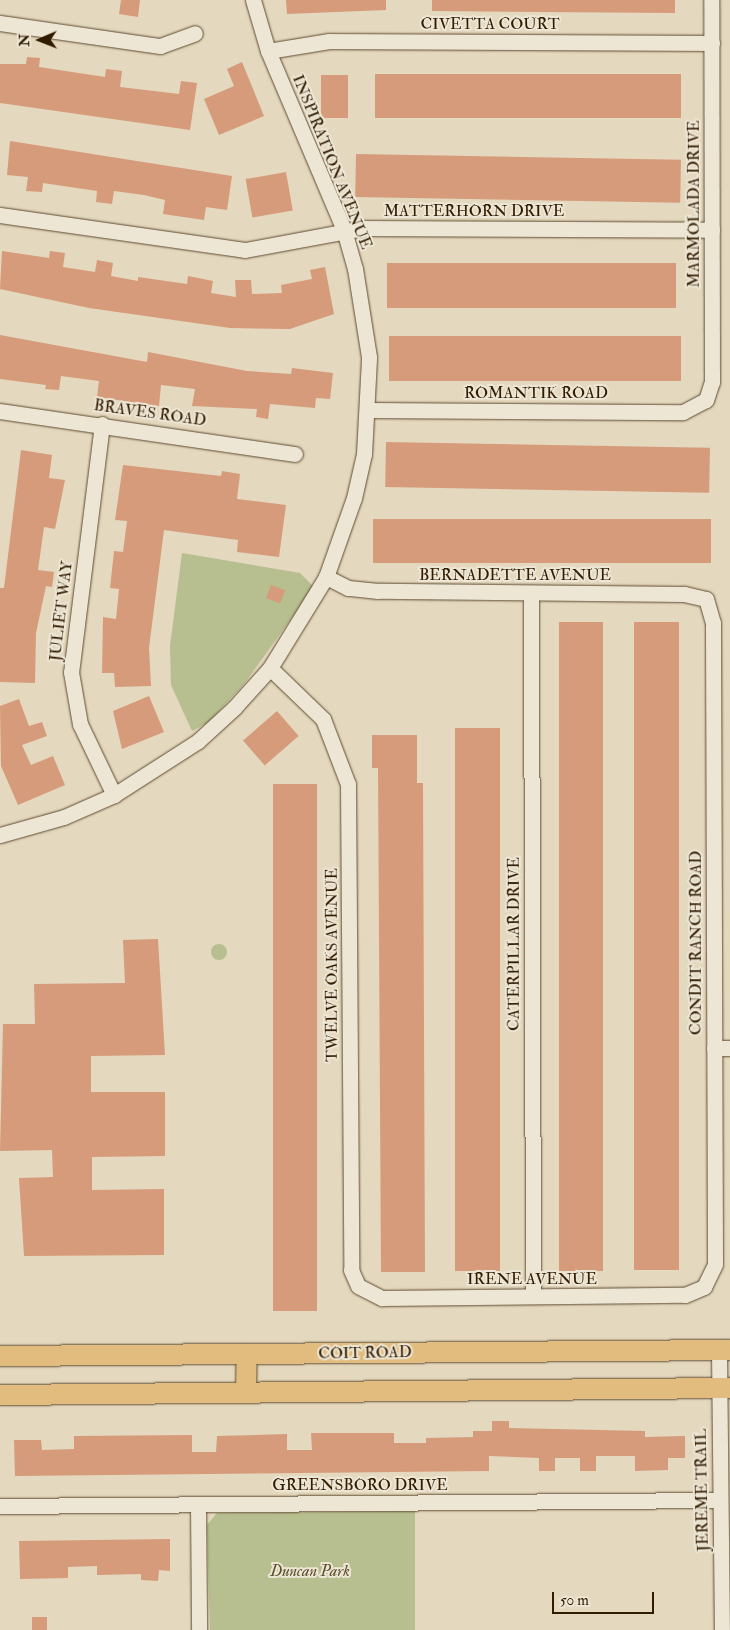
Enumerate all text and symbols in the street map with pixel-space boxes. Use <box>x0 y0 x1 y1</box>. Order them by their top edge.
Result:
street label: CIVETTA COURT <box>420 14 560 34</box>
north arrow <box>15 15 65 65</box>
text: N <box>16 34 33 47</box>
street label: INSPIRATION AVENUE <box>288 72 376 252</box>
street label: MARMOLADA DRIVE <box>684 120 704 288</box>
street label: MATTERHORN DRIVE <box>384 201 564 221</box>
street label: ROMANTIK ROAD <box>464 383 608 403</box>
street label: BRAVES ROAD <box>93 396 207 430</box>
street label: JULIET WAY <box>45 560 77 662</box>
street label: BERNADETTE AVENUE <box>419 565 611 585</box>
street label: CONDIT RANCH ROAD <box>686 851 706 1035</box>
street label: CATERPILLAR DRIVE <box>504 857 524 1031</box>
street label: TWELVE OAKS AVENUE <box>322 868 342 1062</box>
street label: IRENE AVENUE <box>467 1269 597 1289</box>
street label: COIT ROAD <box>318 1343 412 1363</box>
street label: JEREME TRAIL <box>691 1428 713 1552</box>
street label: GREENSBORO DRIVE <box>272 1475 448 1495</box>
park label: Duncan Park <box>270 1561 350 1581</box>
scale bar <box>555 1582 658 1614</box>
text: 50 m <box>560 1591 589 1610</box>

